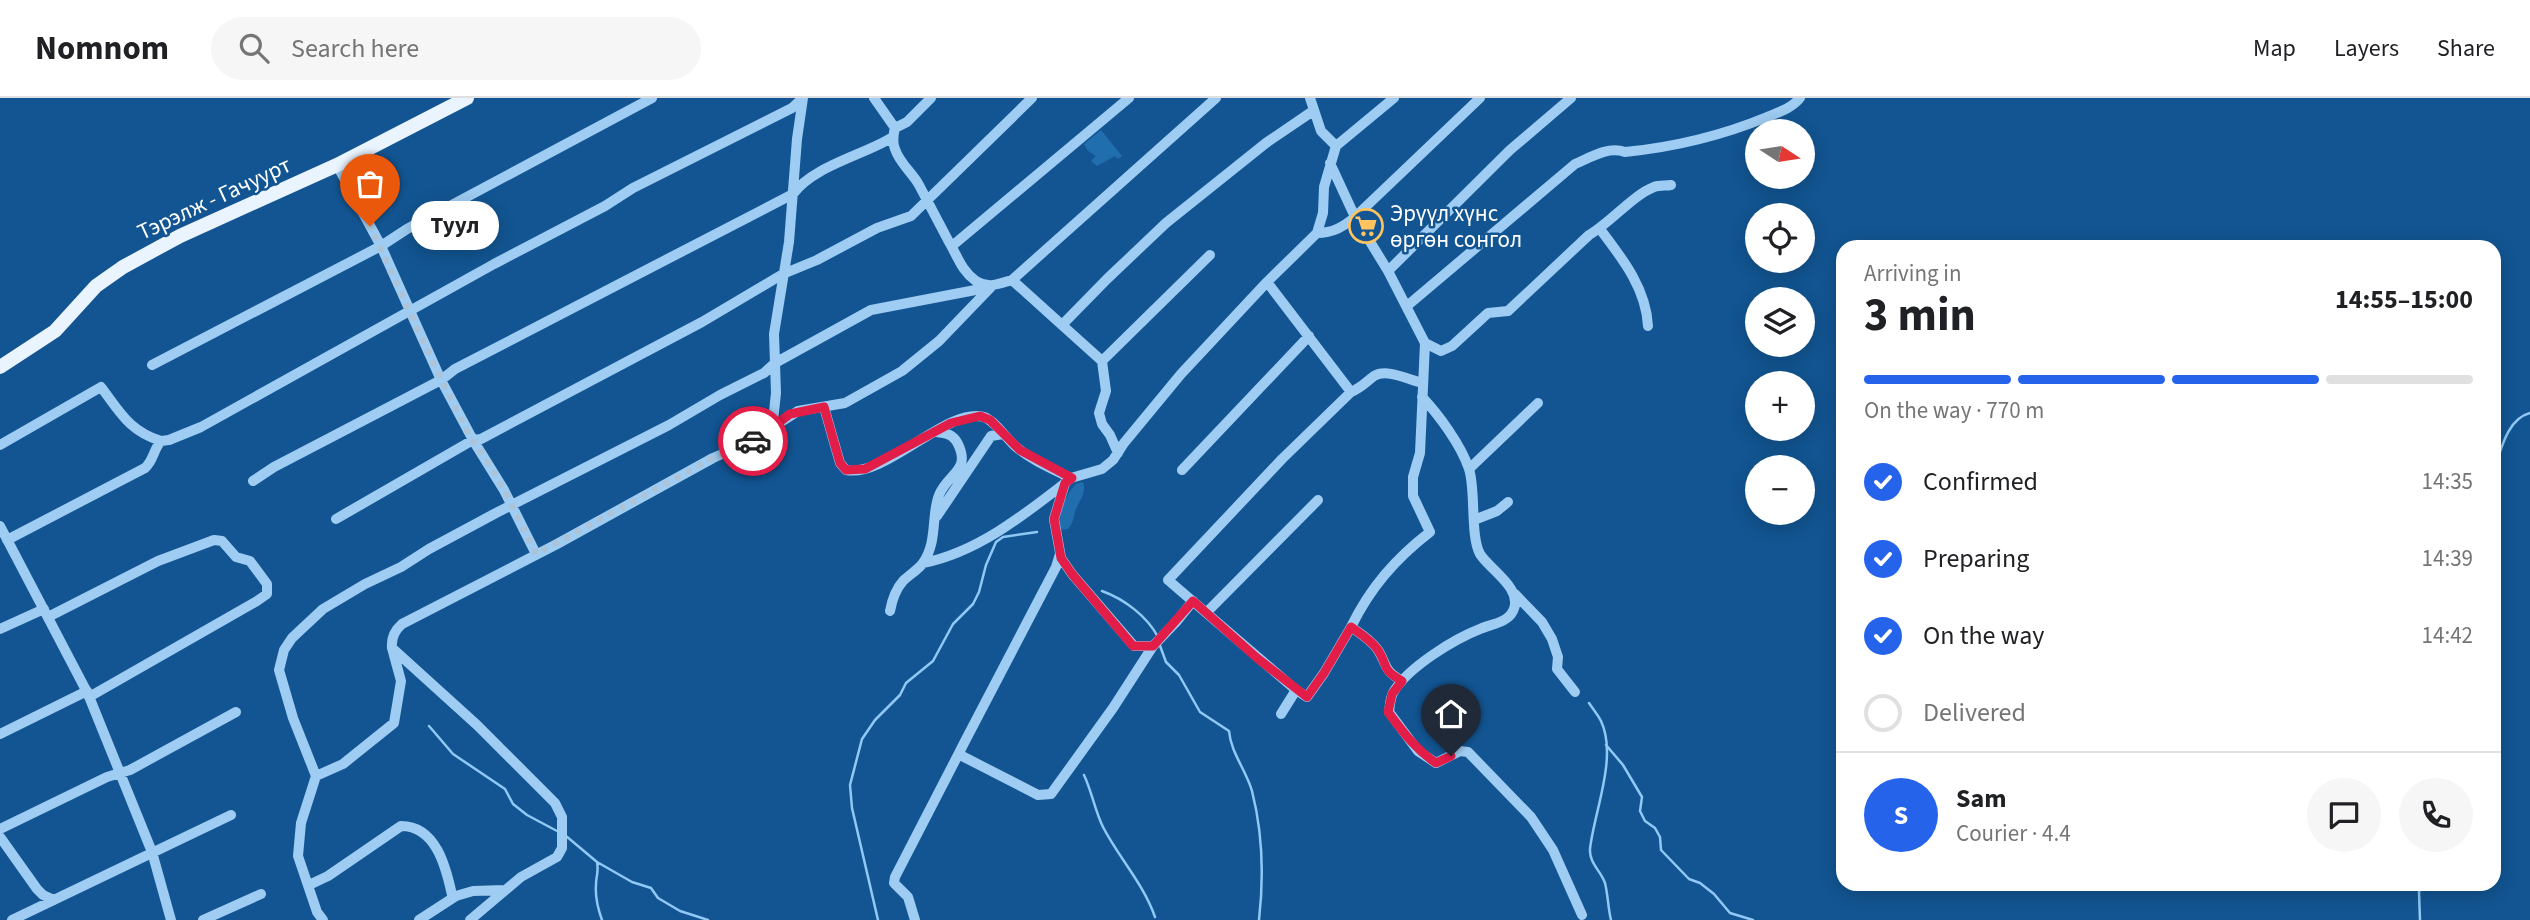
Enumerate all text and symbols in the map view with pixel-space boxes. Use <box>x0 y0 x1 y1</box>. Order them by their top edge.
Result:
search box <box>211 17 701 80</box>
text: Nomnom <box>35 25 169 72</box>
icon: search <box>235 29 273 67</box>
text: Search here <box>291 30 419 67</box>
text: Map <box>2253 31 2296 66</box>
text: Layers <box>2334 31 2399 66</box>
text: Share <box>2437 31 2495 66</box>
north arrow <box>1745 119 1815 189</box>
map controls <box>1745 119 1815 525</box>
street label: Тэрэлж - Гачуурт <box>132 148 296 249</box>
pin <box>340 154 400 226</box>
icon: bag <box>351 165 389 203</box>
place label: Эрүүл хүнс өргөн сонгол <box>1390 197 1522 256</box>
callout: Туул <box>412 202 500 250</box>
button: locate <box>1745 203 1815 273</box>
supermarket icon: Эрүүл хүнс өргөн сонгол <box>1347 207 1385 245</box>
text: Туул <box>430 209 480 242</box>
text: Arriving in <box>1864 257 1962 290</box>
text: 14:55–15:00 <box>2335 281 2473 318</box>
text: 3 min <box>1864 283 1976 348</box>
button: layers <box>1745 287 1815 357</box>
button: + <box>1745 371 1815 441</box>
text: On the way · 770 m <box>1864 394 2044 427</box>
courier <box>718 406 788 476</box>
icon: car <box>734 422 772 460</box>
button: − <box>1745 455 1815 525</box>
icon: check <box>1864 463 1902 501</box>
text: Confirmed <box>1923 463 2038 500</box>
text: 14:35 <box>2422 465 2473 498</box>
icon: check <box>1864 540 1902 578</box>
text: Preparing <box>1923 540 2029 577</box>
text: 14:39 <box>2422 542 2473 575</box>
icon: check <box>1864 617 1902 655</box>
text: On the way <box>1923 617 2044 654</box>
text: 14:42 <box>2422 619 2473 652</box>
pin <box>1421 684 1481 756</box>
text: Delivered <box>1923 694 2026 731</box>
icon: home <box>1432 695 1470 733</box>
button: chat <box>2307 778 2381 852</box>
button: phone <box>2399 778 2473 852</box>
text: Sam <box>1956 780 2006 817</box>
text: S <box>1894 797 1908 834</box>
text: Courier · 4.4 <box>1956 817 2071 850</box>

